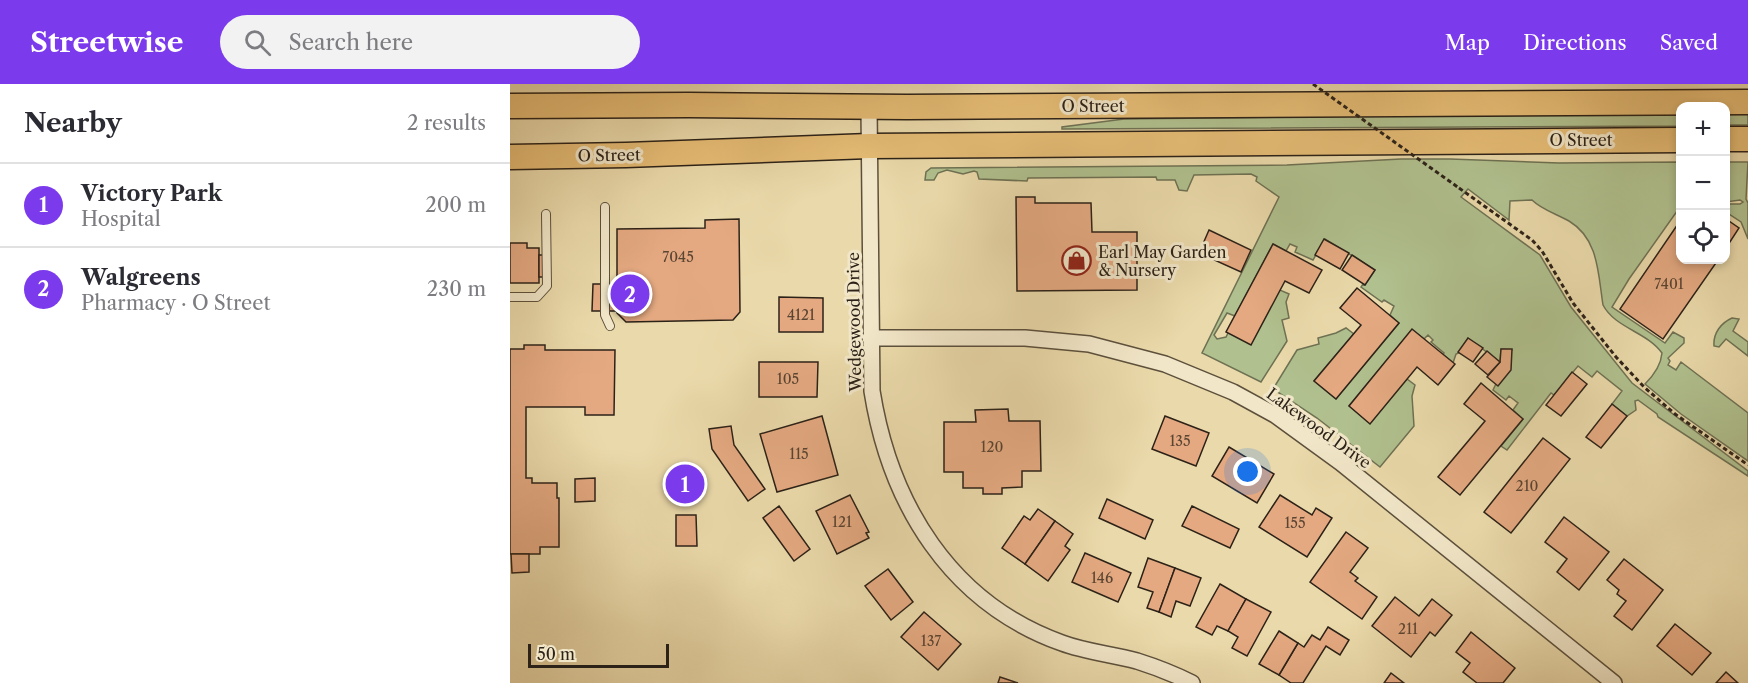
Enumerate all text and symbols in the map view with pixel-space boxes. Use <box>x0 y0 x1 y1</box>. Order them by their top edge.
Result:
search box <box>220 15 640 69</box>
text: Streetwise <box>30 25 184 59</box>
icon: search <box>241 26 274 59</box>
text: Search here <box>289 29 413 56</box>
text: Map <box>1445 30 1490 55</box>
text: Directions <box>1523 30 1627 55</box>
text: Saved <box>1660 30 1718 55</box>
street label: O Street <box>1062 96 1125 116</box>
map controls <box>1676 102 1730 264</box>
button: + <box>1676 102 1730 156</box>
text: Nearby <box>24 107 122 139</box>
text: 2 results <box>407 111 486 135</box>
street label: O Street <box>1550 130 1613 150</box>
street label: O Street <box>577 144 641 166</box>
button: − <box>1676 156 1730 210</box>
text: Victory Park <box>81 180 222 207</box>
text: 1 <box>39 193 48 217</box>
text: 200 m <box>425 193 486 217</box>
text: Hospital <box>81 207 161 231</box>
button: locate <box>1676 210 1730 264</box>
place label: Earl May Garden & Nursery <box>1098 242 1227 280</box>
shop icon: Earl May Garden & Nursery <box>1061 245 1093 277</box>
house number: 7045 <box>662 248 694 266</box>
street label: Wedgewood Drive <box>843 252 865 393</box>
text: Walgreens <box>81 264 201 291</box>
pin: 2 <box>610 272 650 316</box>
house number: 7401 <box>1654 275 1684 293</box>
text: 2 <box>38 277 49 301</box>
text: 230 m <box>427 277 486 301</box>
text: Pharmacy · O Street <box>81 291 271 315</box>
house number: 4121 <box>787 306 815 324</box>
house number: 105 <box>777 370 799 388</box>
street label: Lakewood Drive <box>1263 383 1375 473</box>
house number: 135 <box>1169 432 1191 450</box>
house number: 120 <box>981 438 1004 456</box>
house number: 115 <box>789 445 809 463</box>
your location <box>1233 457 1262 486</box>
pin: 1 <box>666 462 705 506</box>
house number: 210 <box>1516 477 1539 495</box>
house number: 121 <box>832 513 852 531</box>
house number: 155 <box>1284 514 1306 532</box>
house number: 146 <box>1091 569 1113 587</box>
house number: 211 <box>1398 620 1418 638</box>
house number: 137 <box>921 632 941 650</box>
scale bar <box>528 641 669 668</box>
text: 50 m <box>537 644 575 664</box>

